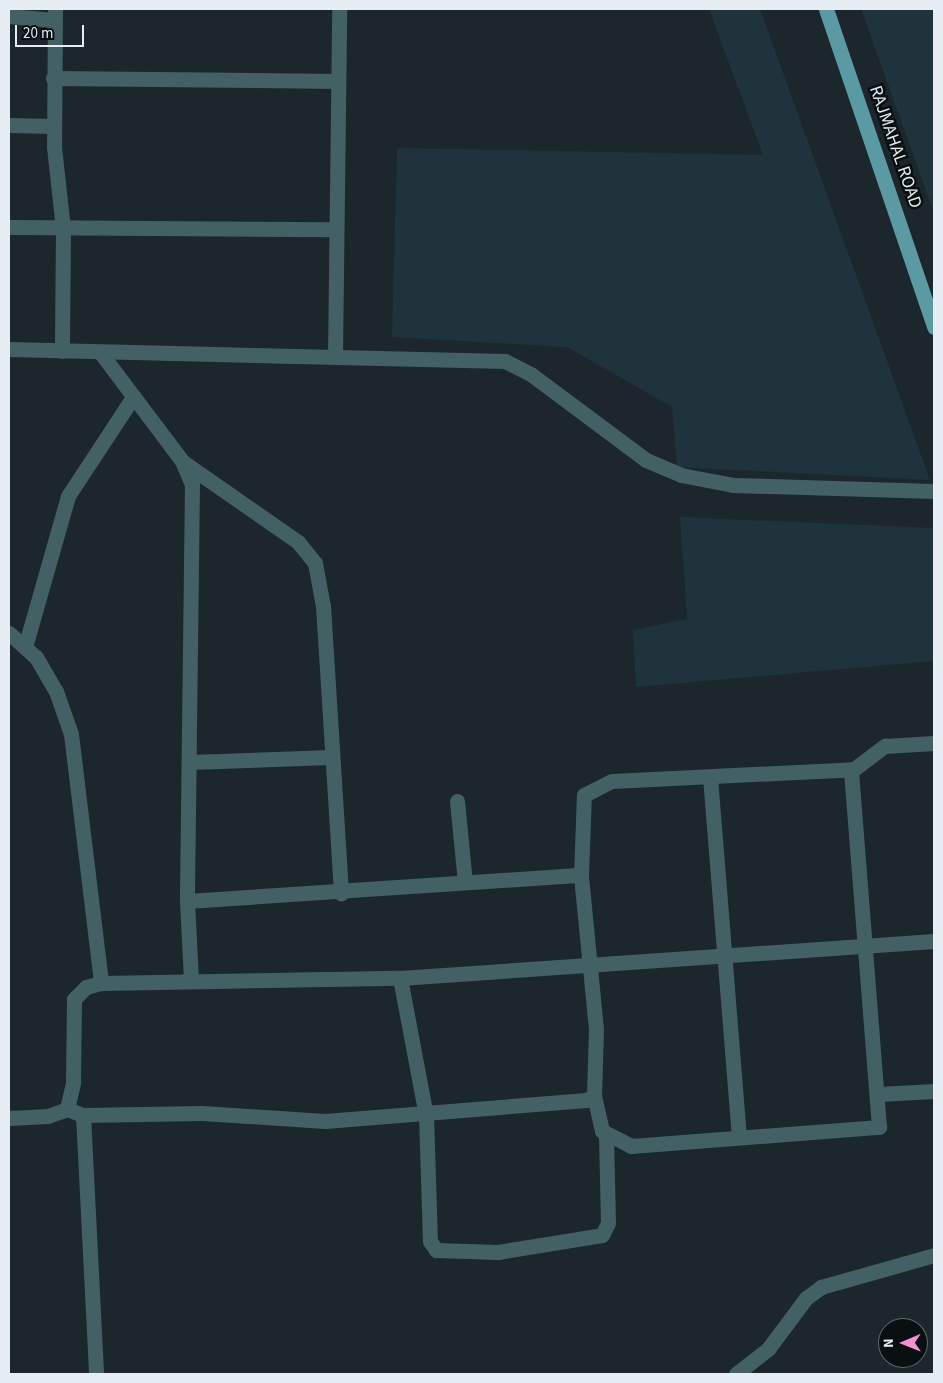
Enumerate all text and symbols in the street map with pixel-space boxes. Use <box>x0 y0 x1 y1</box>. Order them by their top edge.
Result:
scale bar <box>18 15 86 47</box>
text: 20 m <box>23 23 53 44</box>
street label: RAJMAHAL ROAD <box>864 83 926 211</box>
north arrow <box>878 1318 928 1368</box>
text: N <box>879 1338 899 1348</box>

